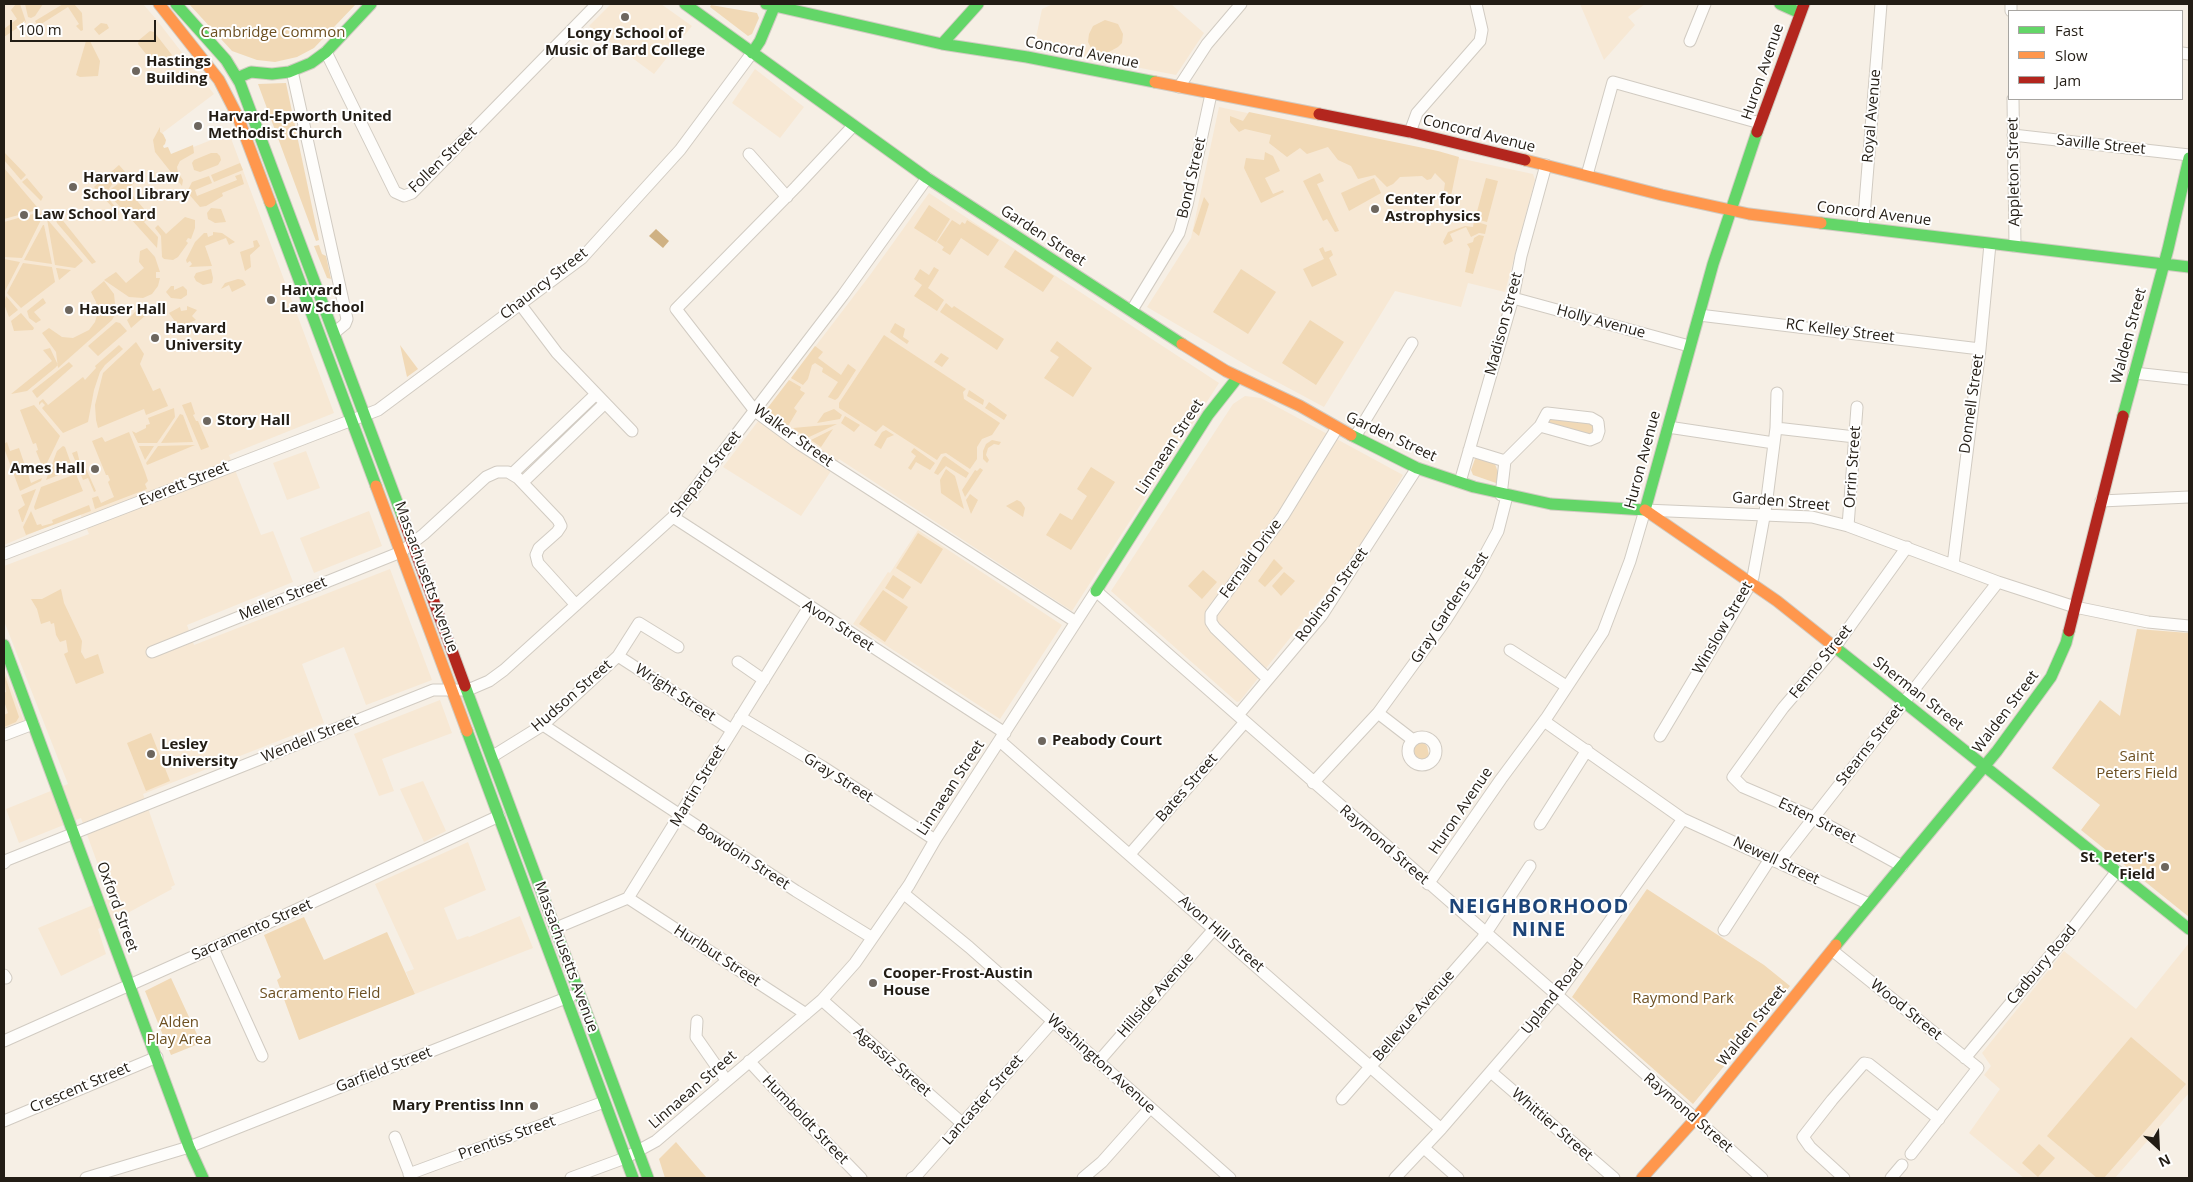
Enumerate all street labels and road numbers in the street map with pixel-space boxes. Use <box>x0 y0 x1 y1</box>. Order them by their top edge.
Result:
street label: Huron Avenue <box>1738 21 1788 123</box>
street label: Concord Avenue <box>1024 33 1140 73</box>
street label: Royal Avenue <box>1859 68 1885 164</box>
street label: Concord Avenue <box>1421 111 1537 157</box>
street label: Appleton Street <box>2004 117 2024 227</box>
street label: Follen Street <box>405 123 481 197</box>
street label: Saville Street <box>2055 131 2147 159</box>
street label: Bond Street <box>1174 136 1210 220</box>
street label: Concord Avenue <box>1816 198 1932 230</box>
street label: Garden Street <box>997 202 1089 270</box>
street label: Chauncy Street <box>497 244 591 324</box>
street label: Madison Street <box>1482 270 1526 378</box>
street label: Walden Street <box>2108 286 2150 386</box>
street label: Holly Avenue <box>1555 301 1647 343</box>
street label: RC Kelley Street <box>1785 315 1895 347</box>
street label: Donnell Street <box>1956 353 1988 455</box>
street label: Linnaean Street <box>1132 396 1208 498</box>
street label: Walker Street <box>750 401 836 471</box>
street label: Garden Street <box>1343 408 1439 466</box>
street label: Huron Avenue <box>1621 409 1665 511</box>
street label: Orrin Street <box>1841 425 1865 509</box>
street label: Shepard Street <box>667 427 745 521</box>
street label: Everett Street <box>136 458 232 510</box>
street label: Garden Street <box>1731 489 1831 515</box>
street label: Massachusetts Avenue <box>390 499 462 655</box>
street label: Fernald Drive <box>1216 516 1286 602</box>
street label: Robinson Street <box>1292 545 1372 645</box>
street label: Gray Gardens East <box>1407 549 1493 667</box>
street label: Mellen Street <box>237 573 329 625</box>
street label: Winslow Street <box>1689 578 1757 678</box>
street label: Avon Street <box>799 596 877 656</box>
street label: Fenno Street <box>1786 622 1856 702</box>
street label: Sherman Street <box>1869 653 1967 735</box>
street label: Hudson Street <box>528 656 616 736</box>
street label: Wright Street <box>631 660 719 726</box>
street label: Walden Street <box>1969 667 2043 757</box>
street label: Stearns Street <box>1833 701 1907 789</box>
street label: Wendell Street <box>259 711 361 767</box>
street label: Linnaean Street <box>913 737 989 839</box>
street label: Martin Street <box>667 742 729 830</box>
street label: Gray Street <box>800 750 876 806</box>
street label: Bates Street <box>1152 750 1222 826</box>
street label: Huron Avenue <box>1425 764 1497 858</box>
street label: Esten Street <box>1775 794 1859 848</box>
street label: Raymond Street <box>1336 801 1432 889</box>
street label: Bowdoin Street <box>693 820 793 894</box>
street label: Newell Street <box>1730 833 1822 889</box>
street label: Oxford Street <box>92 859 142 955</box>
street label: Massachusetts Avenue <box>530 879 602 1035</box>
street label: Avon Hill Street <box>1175 892 1267 976</box>
street label: Sacramento Street <box>189 895 315 965</box>
street label: Hurlbut Street <box>670 921 764 991</box>
street label: Cadbury Road <box>2003 921 2081 1009</box>
street label: Hillside Avenue <box>1114 949 1198 1041</box>
street label: Upland Road <box>1518 956 1588 1038</box>
street label: Bellevue Avenue <box>1369 967 1459 1065</box>
street label: Wood Street <box>1867 976 1945 1044</box>
street label: Walden Street <box>1714 982 1790 1070</box>
street label: Washington Avenue <box>1043 1011 1159 1117</box>
street label: Agassiz Street <box>850 1023 934 1101</box>
street label: Garfield Street <box>333 1043 435 1097</box>
street label: Linnaean Street <box>646 1047 740 1133</box>
street label: Lancaster Street <box>939 1051 1027 1149</box>
street label: Crescent Street <box>27 1059 133 1117</box>
street label: Raymond Street <box>1640 1069 1736 1157</box>
street label: Humboldt Street <box>758 1072 852 1168</box>
street label: Whittier Street <box>1508 1085 1596 1165</box>
street label: Prentiss Street <box>456 1112 558 1164</box>

